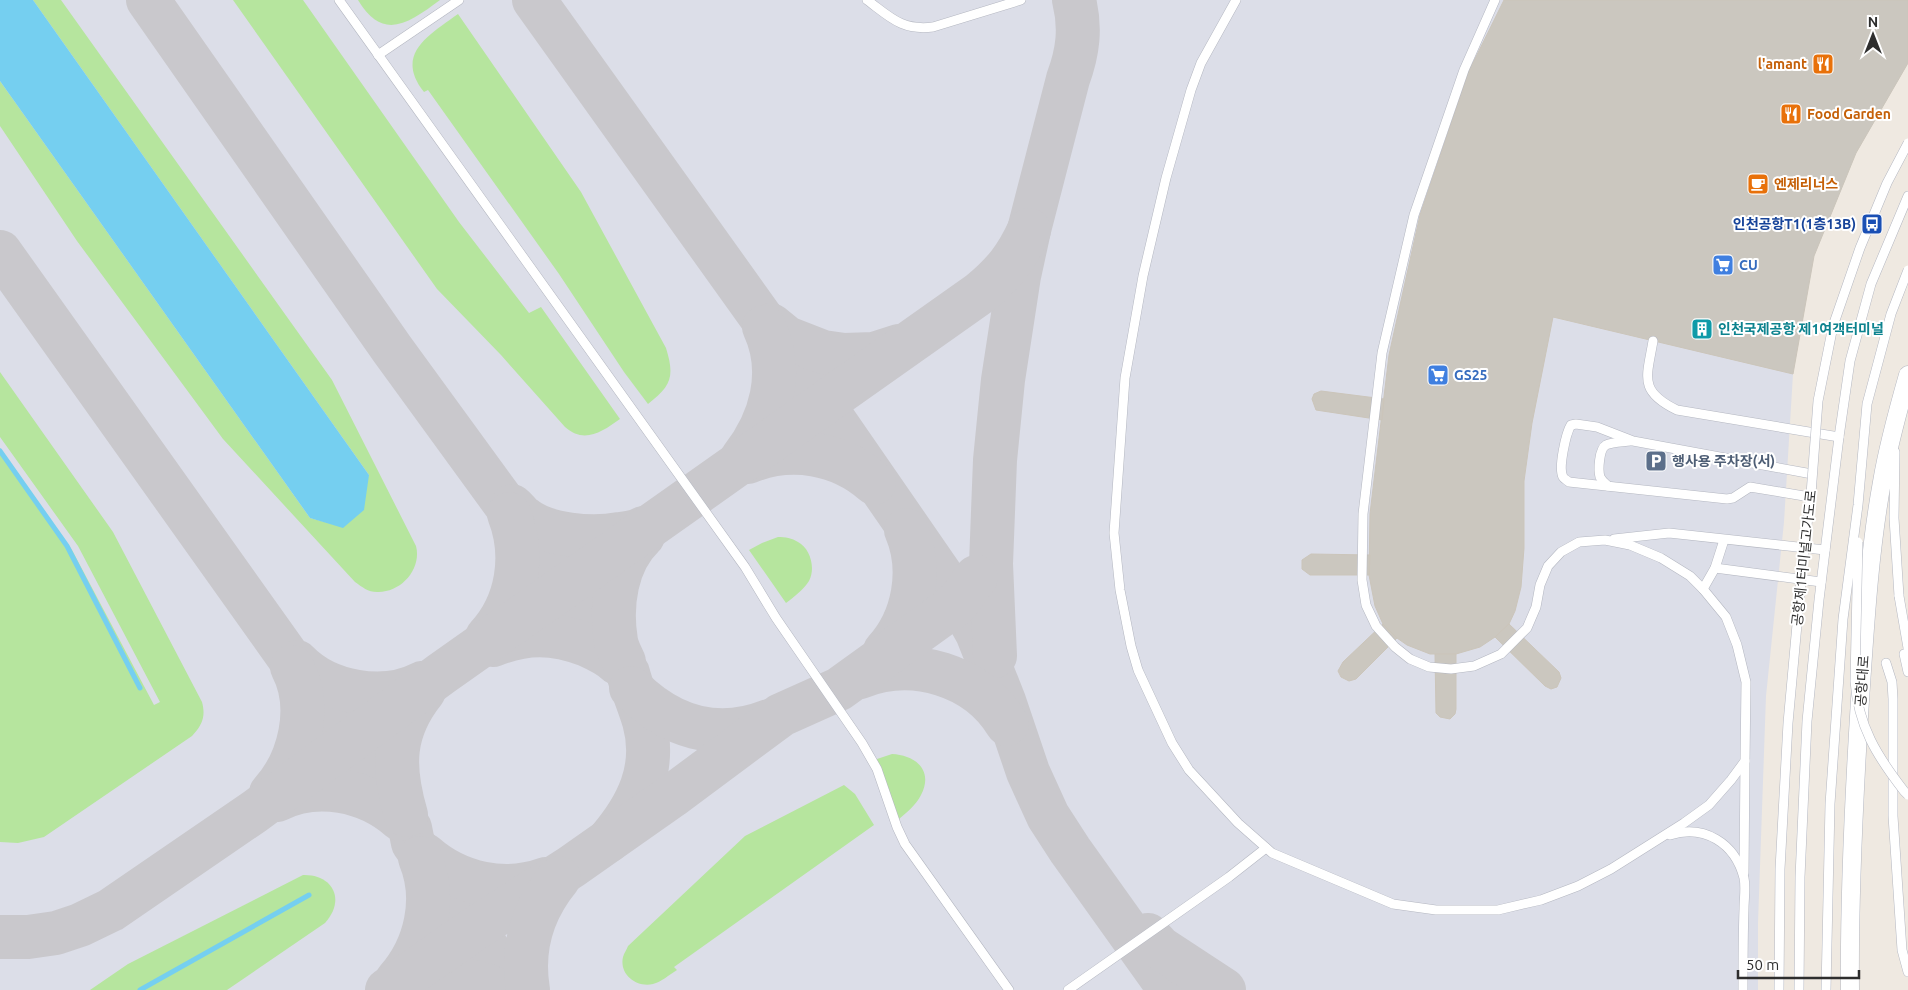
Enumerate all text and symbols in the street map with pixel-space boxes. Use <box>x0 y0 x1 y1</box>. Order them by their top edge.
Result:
north arrow <box>1848 10 1898 60</box>
text: N <box>1868 14 1878 30</box>
restaurant icon: l'amant <box>1811 52 1835 76</box>
place label: l'amant <box>1758 56 1807 72</box>
restaurant icon: Food Garden <box>1779 102 1803 126</box>
place label: Food Garden <box>1807 106 1891 122</box>
cafe icon: 엔제리너스 <box>1746 172 1770 196</box>
place label: 엔제리너스 <box>1774 176 1839 192</box>
bus stop icon: 인천공항T1(1층13B) <box>1860 212 1884 236</box>
place label: 인천공항T1(1층13B) <box>1733 216 1856 232</box>
supermarket icon: CU <box>1711 253 1735 277</box>
place label: CU <box>1739 257 1758 273</box>
building icon: 인천국제공항 제1여객터미널 <box>1690 317 1714 341</box>
place label: 인천국제공항 제1여객터미널 <box>1718 321 1884 337</box>
supermarket icon: GS25 <box>1426 363 1450 387</box>
place label: GS25 <box>1454 367 1488 383</box>
parking icon: 행사용 주차장(서) <box>1644 449 1668 473</box>
place label: 행사용 주차장(서) <box>1672 453 1775 469</box>
street label: 공항제1터미널고가도로 <box>1789 489 1819 627</box>
street label: 공항대로 <box>1852 655 1872 707</box>
scale bar <box>1738 948 1859 980</box>
text: 50 m <box>1746 956 1779 973</box>

